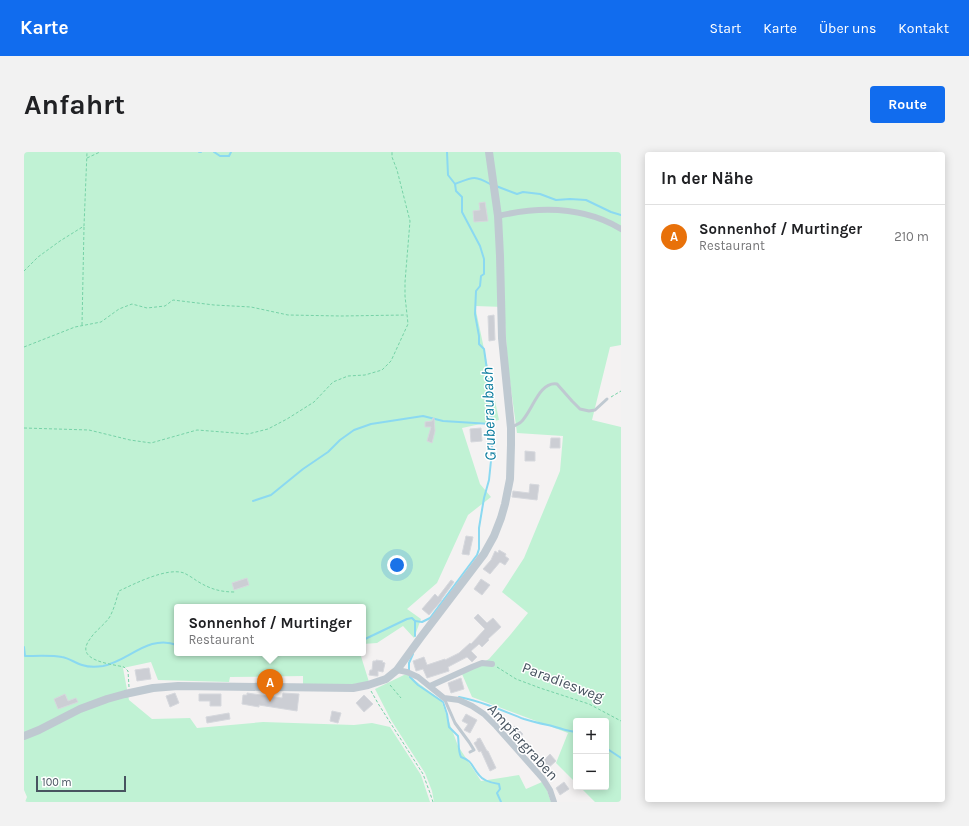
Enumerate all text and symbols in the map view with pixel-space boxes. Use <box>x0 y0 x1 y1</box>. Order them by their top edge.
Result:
text: Karte <box>20 17 69 39</box>
text: Start <box>709 20 741 37</box>
text: Karte <box>763 20 797 37</box>
text: Über uns <box>819 20 876 37</box>
text: Kontakt <box>898 20 949 37</box>
button: Route <box>870 86 945 123</box>
text: Anfahrt <box>24 88 125 121</box>
text: In der Nähe <box>661 168 753 188</box>
text: Sonnenhof / Murtinger <box>699 220 862 238</box>
text: A <box>670 229 678 244</box>
text: 210 m <box>894 229 929 244</box>
text: Restaurant <box>699 238 765 253</box>
water label: Gruberaubach <box>477 367 500 461</box>
your location <box>387 555 407 575</box>
popup <box>174 604 366 656</box>
text: Sonnenhof / Murtinger <box>188 614 352 632</box>
text: Restaurant <box>188 632 254 647</box>
street label: Paradiesweg <box>520 658 607 706</box>
pin: A <box>257 669 283 702</box>
street label: Ampfergraben <box>484 700 562 784</box>
map controls <box>573 718 609 790</box>
button: + <box>573 718 609 754</box>
button: − <box>573 754 609 790</box>
scale bar <box>36 774 126 793</box>
text: 100 m <box>42 776 72 789</box>

